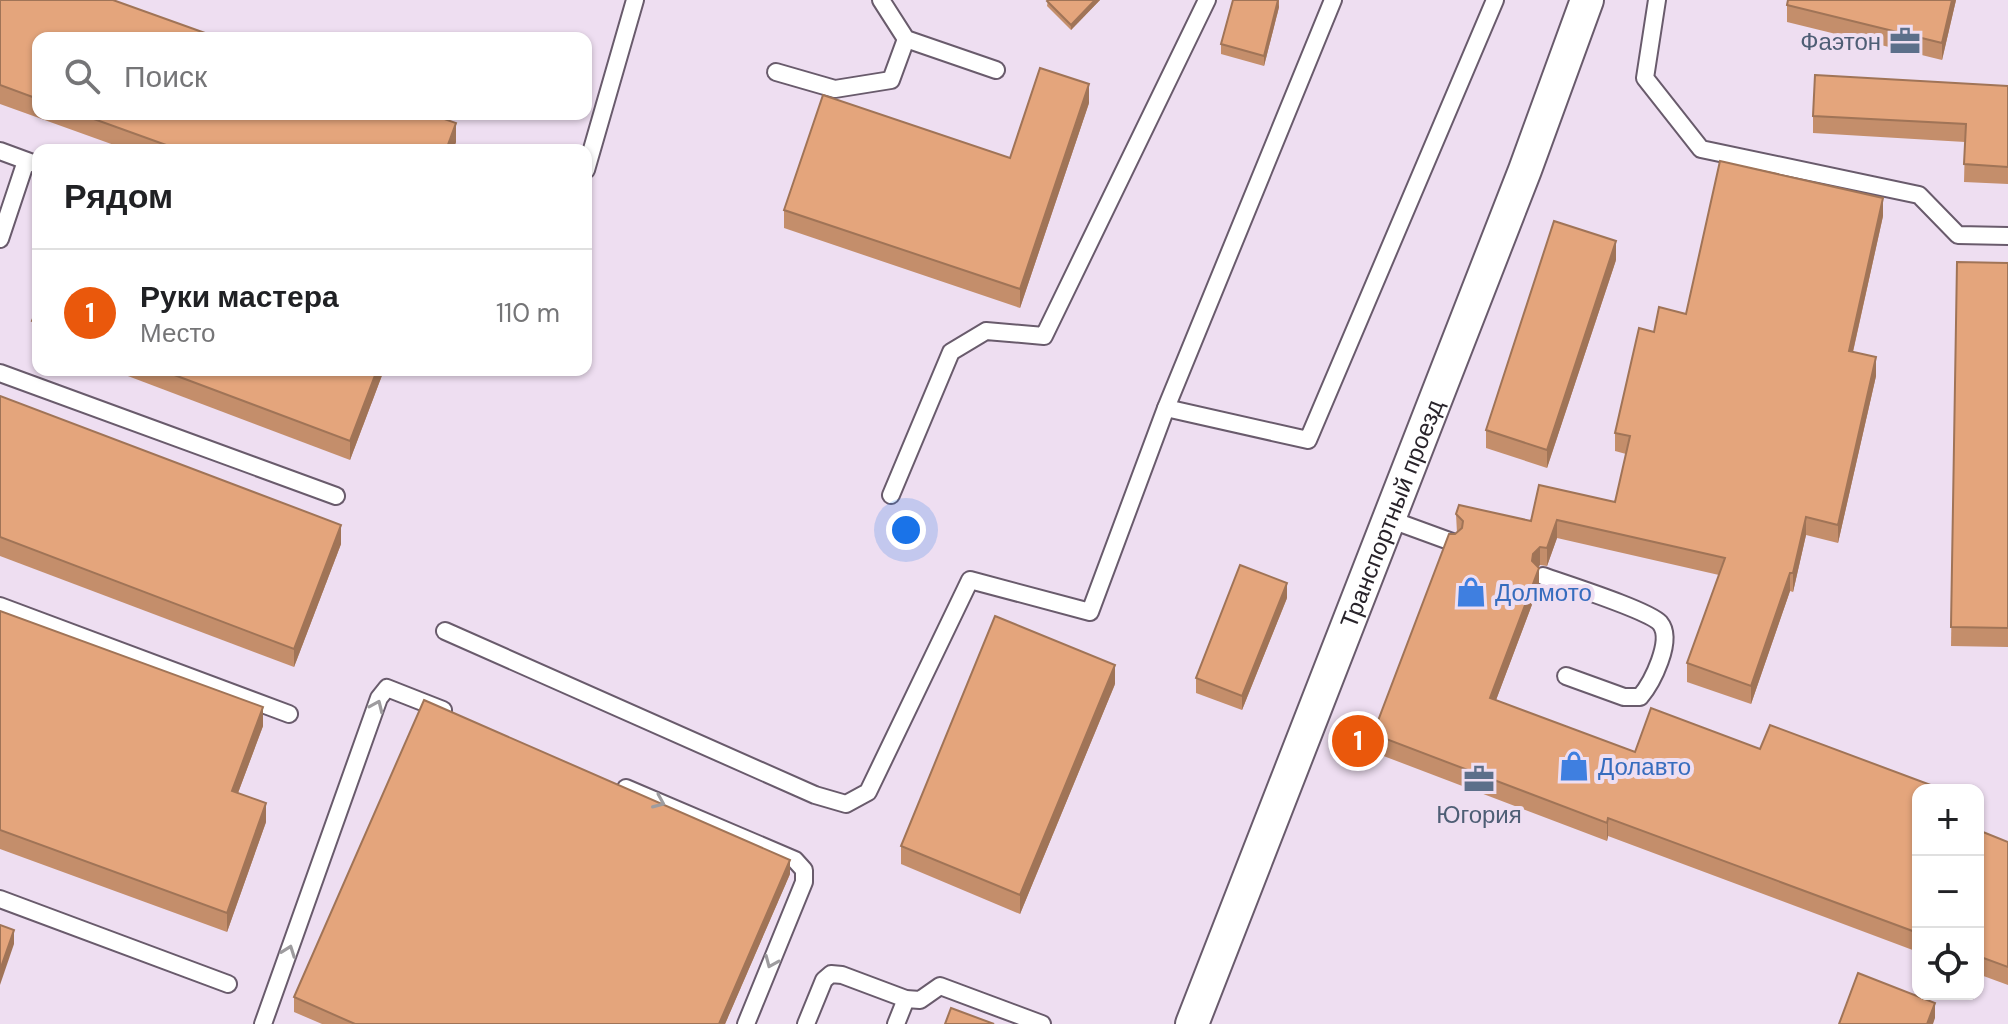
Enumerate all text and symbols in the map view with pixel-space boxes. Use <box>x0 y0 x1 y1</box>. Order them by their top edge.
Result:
office icon: Фаэтон <box>1888 24 1922 58</box>
place label: Фаэтон <box>1800 26 1881 57</box>
search box <box>32 32 592 120</box>
icon: search <box>60 54 104 98</box>
text: Поиск <box>124 57 207 96</box>
text: Рядом <box>64 174 173 219</box>
text: Руки мастера <box>140 277 339 316</box>
text: 1 <box>85 296 95 330</box>
text: 110 m <box>496 296 560 330</box>
text: Место <box>140 316 216 350</box>
street label: Транспортный проезд <box>1333 395 1450 632</box>
your location <box>886 510 926 550</box>
shop icon: Долмото <box>1454 575 1488 609</box>
place label: Долмото <box>1495 577 1592 608</box>
one-way arrow <box>368 700 384 714</box>
pin: 1 <box>1332 711 1384 771</box>
shop icon: Долавто <box>1557 749 1591 783</box>
place label: Долавто <box>1598 751 1691 782</box>
office icon: Югория <box>1462 762 1496 796</box>
map controls <box>1912 784 1984 1000</box>
button: + <box>1912 784 1984 856</box>
one-way arrow <box>651 793 665 809</box>
place label: Югория <box>1436 799 1522 830</box>
button: − <box>1912 856 1984 928</box>
button: locate <box>1912 928 1984 1000</box>
one-way arrow <box>279 944 296 958</box>
one-way arrow <box>765 954 781 968</box>

